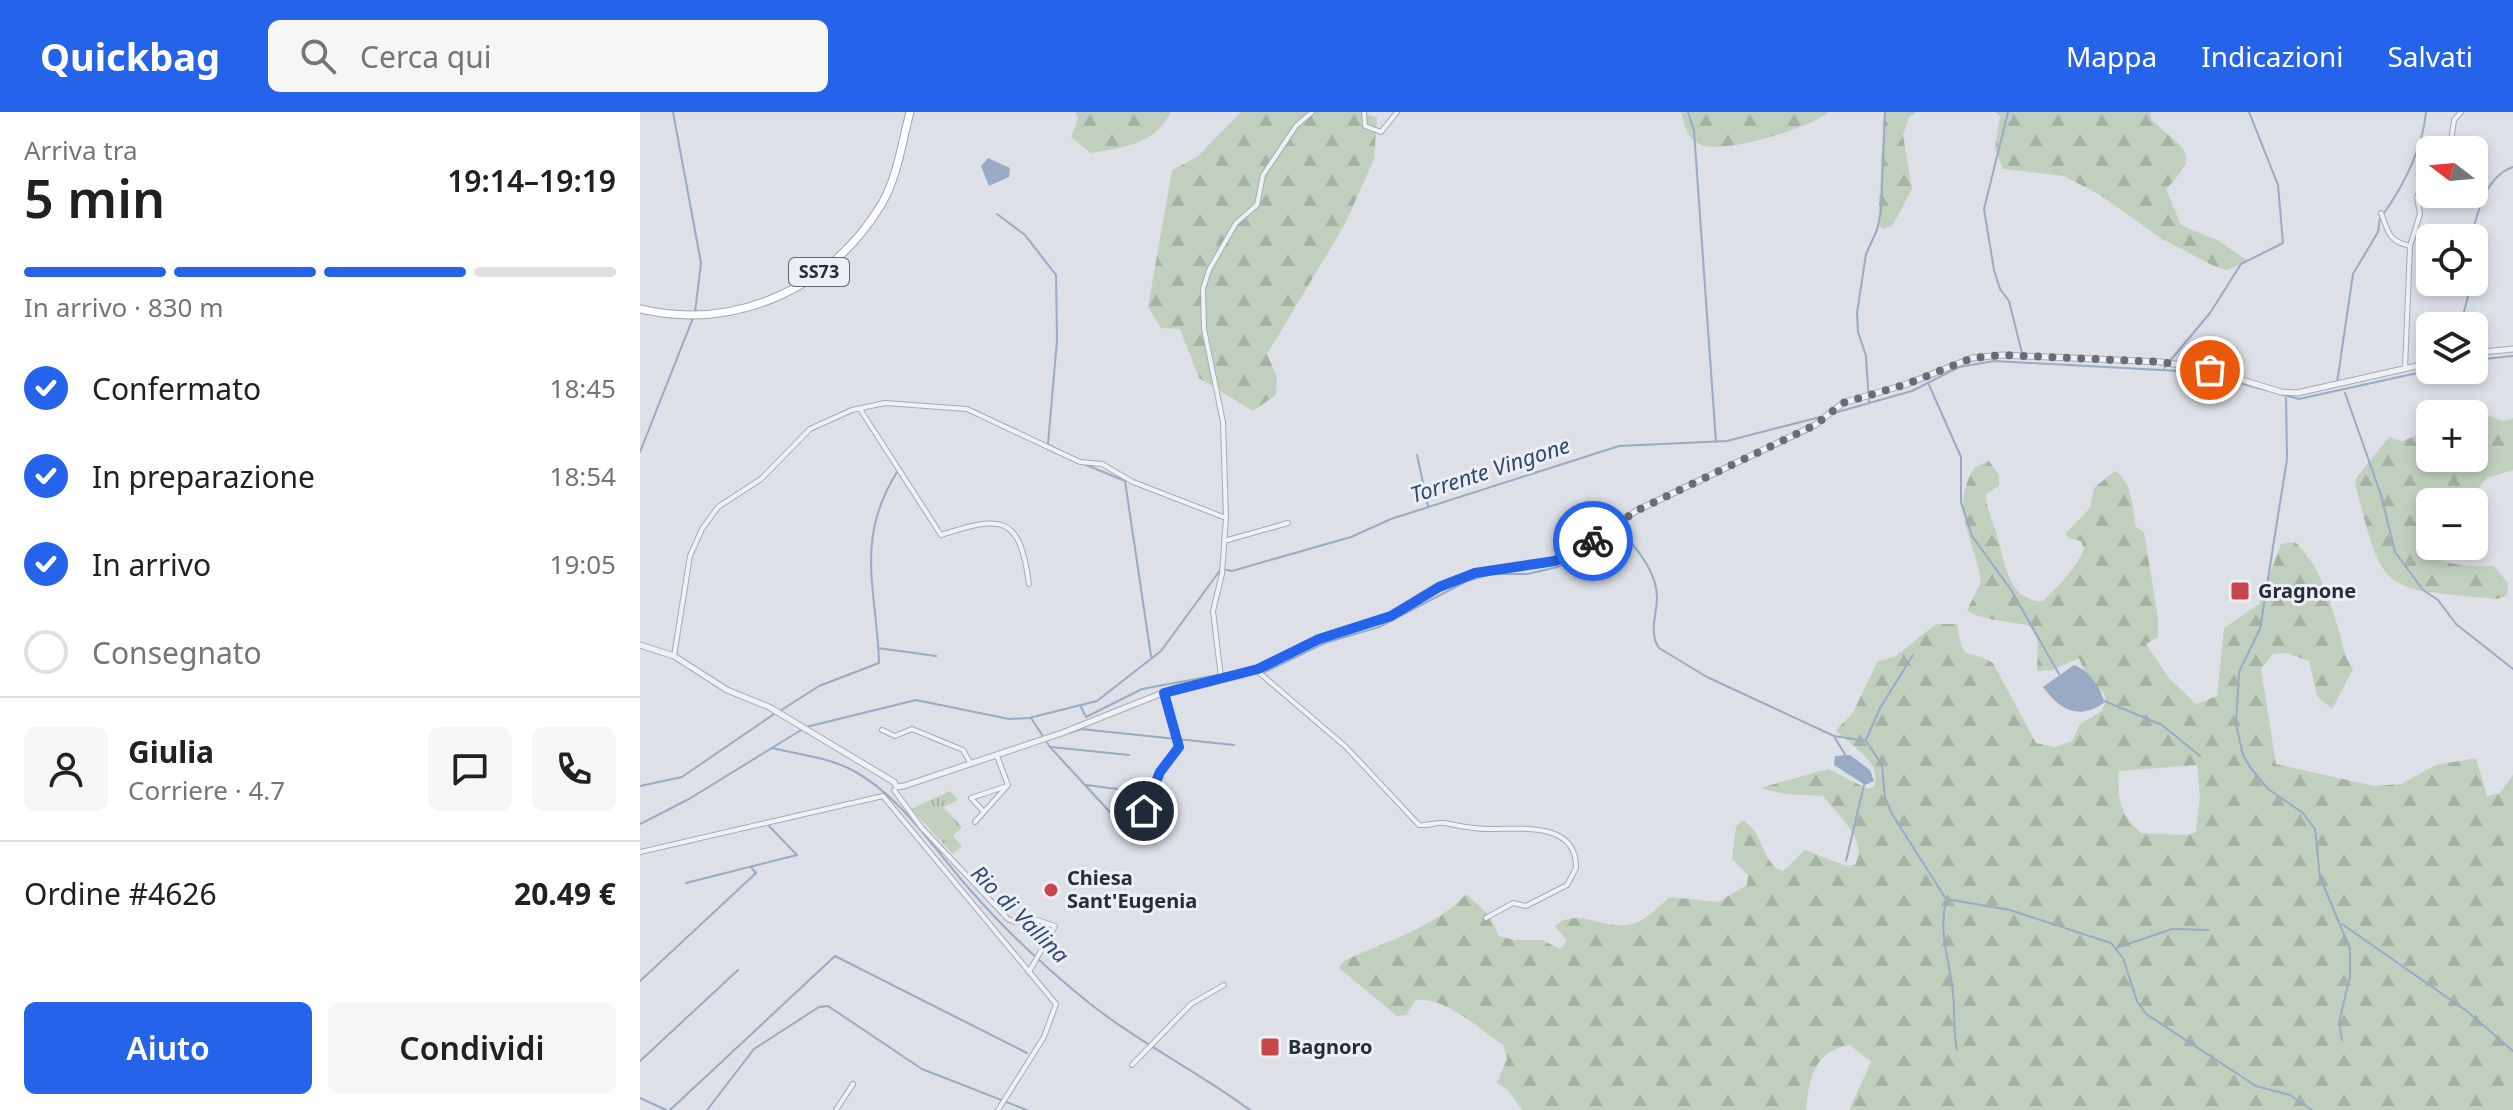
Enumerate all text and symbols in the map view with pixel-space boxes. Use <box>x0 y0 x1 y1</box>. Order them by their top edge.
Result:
search box <box>268 20 828 92</box>
text: Quickbag <box>40 30 220 82</box>
icon: search <box>296 34 340 78</box>
text: Cerca qui <box>360 36 492 77</box>
text: Mappa <box>2066 37 2157 75</box>
text: Indicazioni <box>2201 37 2343 75</box>
text: Salvati <box>2387 37 2473 75</box>
text: Arriva tra <box>24 132 138 168</box>
north arrow <box>2416 136 2488 208</box>
map controls <box>2416 136 2488 560</box>
text: 19:14–19:19 <box>447 160 616 201</box>
text: 5 min <box>24 162 165 233</box>
button: locate <box>2416 224 2488 296</box>
road number: SS73 <box>789 258 849 286</box>
text: In arrivo · 830 m <box>24 289 224 325</box>
button: layers <box>2416 312 2488 384</box>
pin <box>2176 336 2244 404</box>
icon: bag <box>2188 348 2232 392</box>
icon: check <box>24 366 68 410</box>
text: Confermato <box>92 368 261 409</box>
text: 18:45 <box>550 370 616 406</box>
button: + <box>2416 400 2488 472</box>
water label: Torrente Vingone <box>1406 429 1573 509</box>
icon: check <box>24 454 68 498</box>
text: In preparazione <box>92 456 315 497</box>
text: 18:54 <box>550 458 616 494</box>
button: − <box>2416 488 2488 560</box>
courier <box>1553 501 1633 581</box>
icon: bike <box>1571 519 1615 563</box>
icon: check <box>24 542 68 586</box>
text: In arrivo <box>92 544 211 585</box>
text: 19:05 <box>550 546 616 582</box>
place label: Gragnone <box>2258 577 2356 604</box>
marker: Gragnone <box>2229 580 2251 602</box>
text: Consegnato <box>92 632 262 673</box>
button: person <box>24 727 108 811</box>
button: chat <box>428 727 512 811</box>
button: phone <box>532 727 616 811</box>
text: Giulia <box>128 731 214 772</box>
text: Corriere · 4.7 <box>128 772 285 808</box>
pin <box>1110 777 1178 845</box>
icon: home <box>1122 789 1166 833</box>
water label: Rio di Vallina <box>965 858 1077 969</box>
place label: Chiesa Sant'Eugenia <box>1067 864 1197 914</box>
text: Ordine #4626 <box>24 873 217 914</box>
text: 20.49 € <box>514 873 616 914</box>
marker: Chiesa Sant'Eugenia <box>1042 881 1060 899</box>
button: Aiuto <box>24 1002 312 1094</box>
button: Condividi <box>328 1002 616 1094</box>
place label: Bagnoro <box>1288 1033 1372 1060</box>
marker: Bagnoro <box>1259 1036 1281 1058</box>

